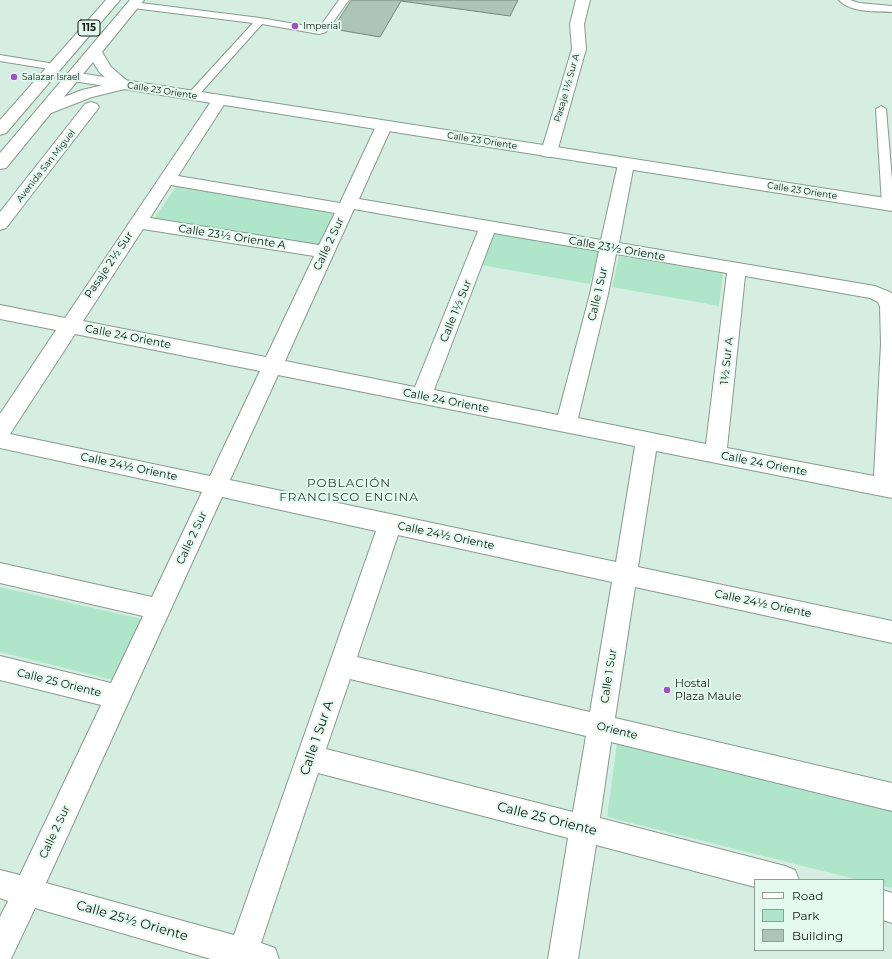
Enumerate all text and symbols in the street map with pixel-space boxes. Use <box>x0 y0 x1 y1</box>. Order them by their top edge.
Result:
road number: 115 <box>78 20 100 36</box>
marker: Imperial <box>290 21 300 31</box>
place label: Imperial <box>303 21 340 31</box>
street label: Pasaje 1½ Sur A <box>552 53 582 123</box>
marker: Salazar Israel <box>9 72 19 82</box>
place label: Salazar Israel <box>22 72 80 82</box>
street label: Calle 23 Oriente <box>126 80 198 102</box>
street label: Avenida San Miguel <box>14 128 78 204</box>
street label: Calle 23 Oriente <box>446 130 518 152</box>
street label: Calle 23 Oriente <box>766 180 838 202</box>
street label: Calle 2 Sur <box>311 215 347 273</box>
street label: Calle 23½ Oriente A <box>177 222 287 252</box>
street label: Pasaje 2½ Sur <box>82 229 136 301</box>
street label: Calle 23½ Oriente <box>568 234 666 264</box>
street label: Calle 1 Sur <box>585 266 611 322</box>
street label: Calle 1½ Sur <box>437 278 475 344</box>
street label: Calle 24 Oriente <box>84 322 172 352</box>
street label: 1½ Sur A <box>718 337 736 385</box>
street label: Calle 24 Oriente <box>402 386 490 416</box>
street label: Calle 24 Oriente <box>720 449 808 479</box>
street label: Calle 24½ Oriente <box>79 450 179 484</box>
district label: POBLACIÓN FRANCISCO ENCINA <box>279 476 419 504</box>
street label: Calle 2 Sur <box>174 509 210 567</box>
street label: Calle 24½ Oriente <box>396 519 496 553</box>
street label: Calle 24½ Oriente <box>713 587 813 621</box>
street label: Calle 1 Sur <box>598 648 620 704</box>
street label: Calle 25 Oriente <box>15 666 103 700</box>
place label: Hostal Plaza Maule <box>675 677 741 703</box>
marker: Hostal Plaza Maule <box>662 685 672 695</box>
street label: Calle 1 Sur A <box>297 699 337 777</box>
street label: Oriente <box>595 720 639 742</box>
street label: Calle 25 Oriente <box>496 799 598 839</box>
street label: Calle 2 Sur <box>37 803 73 861</box>
legend <box>754 879 884 951</box>
text: Road <box>792 888 823 903</box>
street label: Calle 25½ Oriente <box>74 898 190 944</box>
text: Park <box>792 908 819 923</box>
text: Building <box>792 928 843 943</box>

